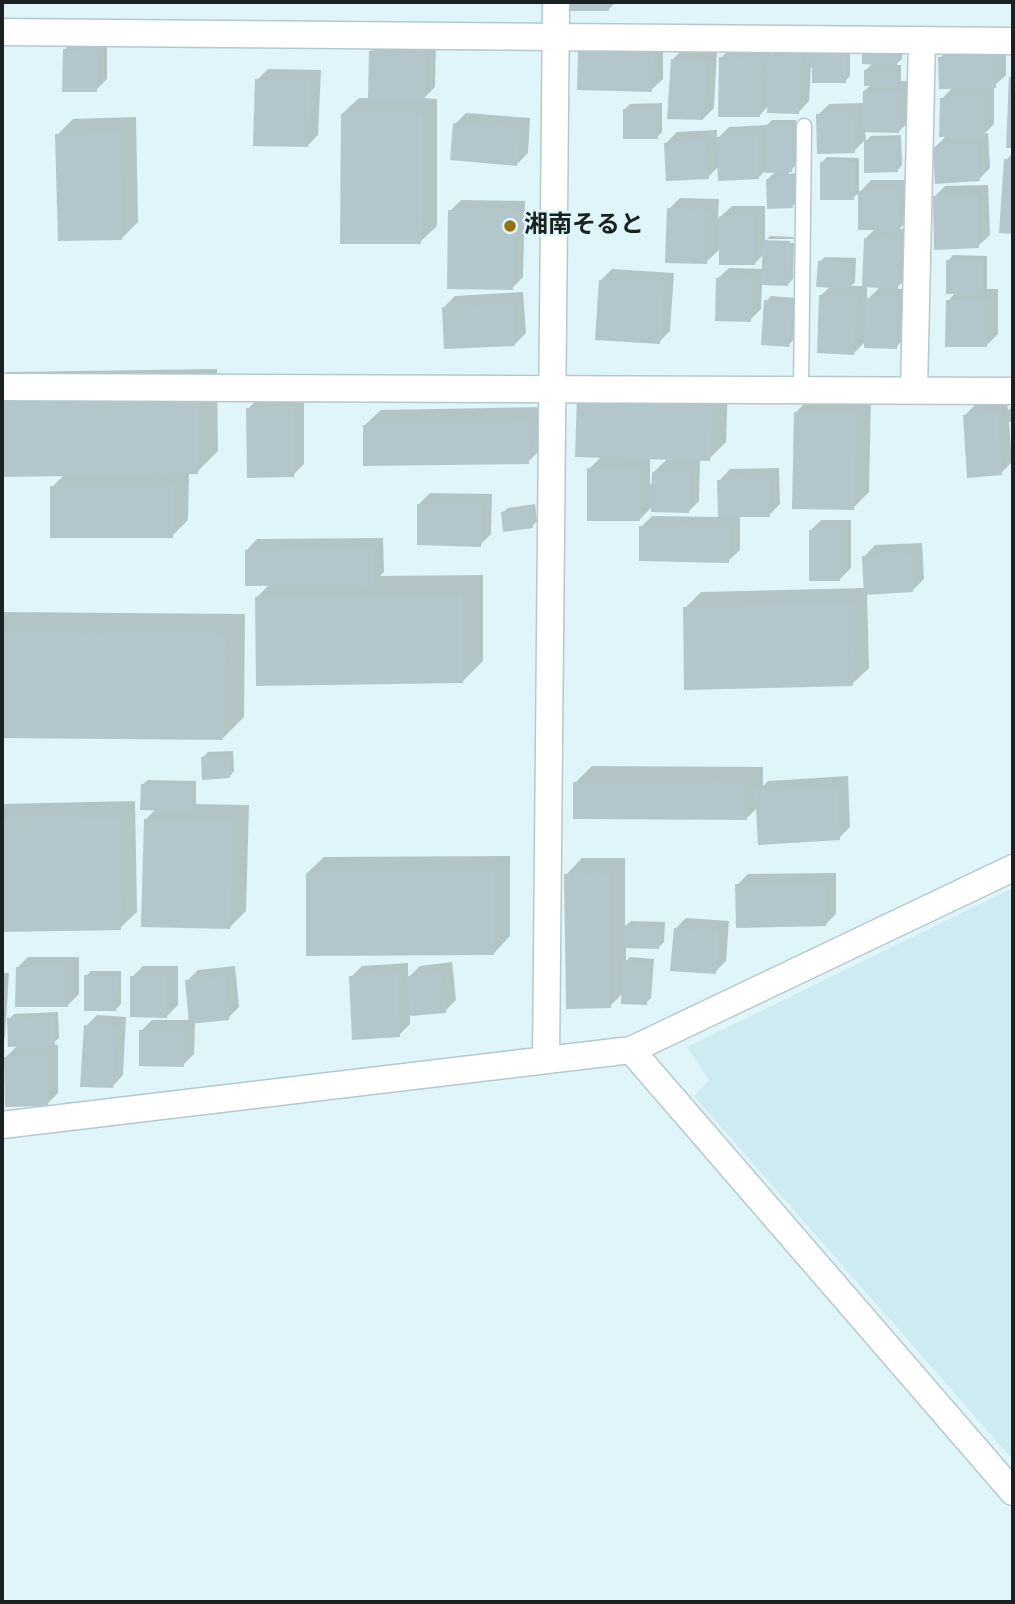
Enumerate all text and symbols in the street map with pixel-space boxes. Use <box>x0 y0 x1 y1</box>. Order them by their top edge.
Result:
place label: 湘南そると <box>524 212 644 240</box>
marker: 湘南そると <box>502 218 518 234</box>

